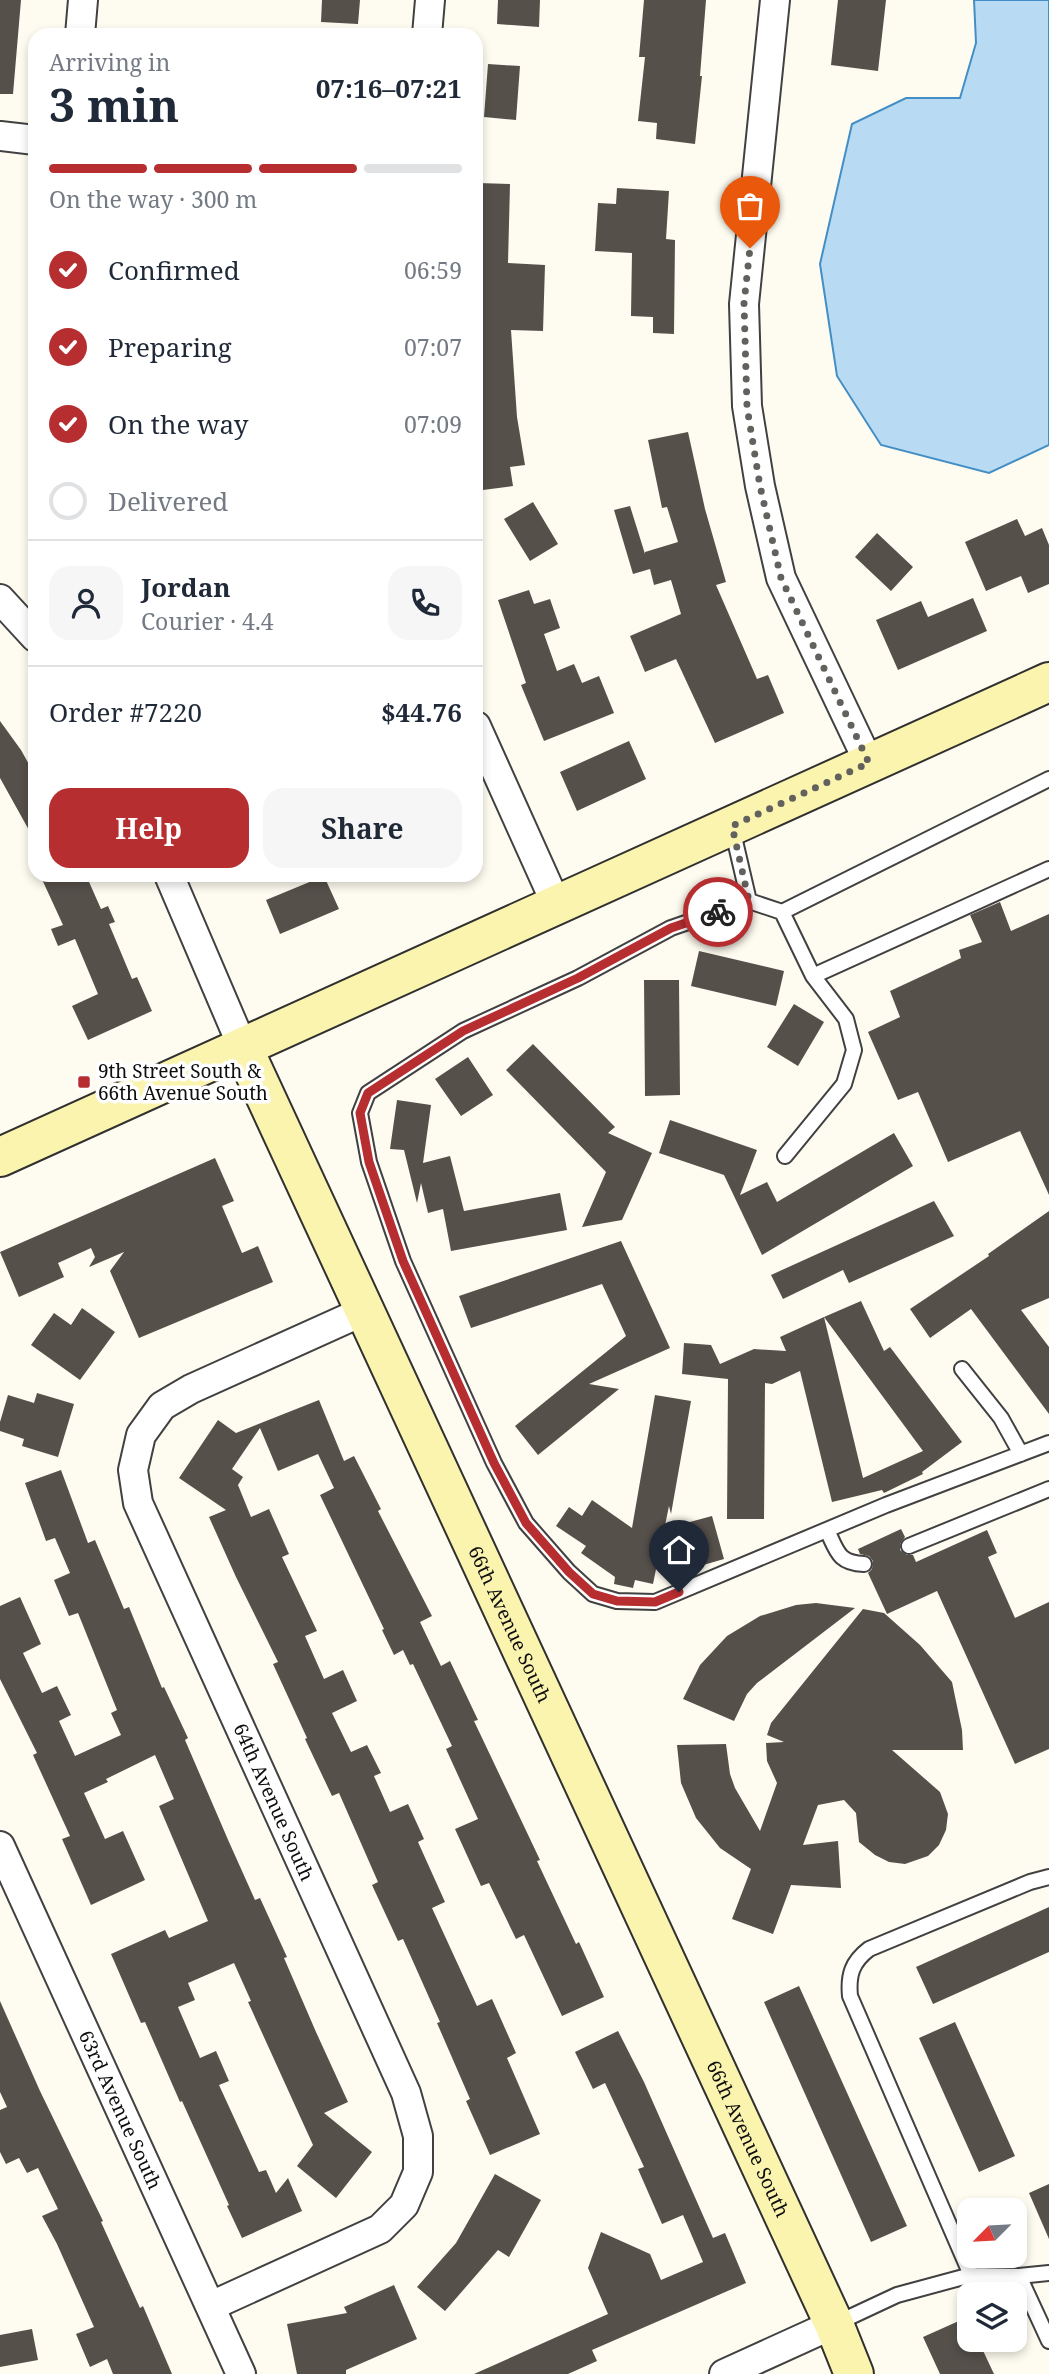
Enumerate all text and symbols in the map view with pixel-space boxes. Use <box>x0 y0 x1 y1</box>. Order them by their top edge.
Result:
text: Arriving in <box>49 46 170 78</box>
text: 07:16–07:21 <box>316 70 462 106</box>
text: 3 min <box>49 73 179 135</box>
pin <box>720 176 780 248</box>
text: On the way · 300 m <box>49 183 257 215</box>
icon: bag <box>731 187 769 225</box>
icon: check <box>49 251 87 289</box>
text: Confirmed <box>108 252 240 288</box>
text: 06:59 <box>404 254 462 286</box>
icon: check <box>49 328 87 366</box>
text: Preparing <box>108 329 232 365</box>
text: 07:07 <box>404 331 462 363</box>
icon: check <box>49 405 87 443</box>
text: On the way <box>108 406 248 442</box>
text: 07:09 <box>404 408 462 440</box>
text: Delivered <box>108 483 228 519</box>
button: person <box>49 566 123 640</box>
button: phone <box>388 566 462 640</box>
text: Jordan <box>141 569 231 605</box>
text: Courier · 4.4 <box>141 605 274 637</box>
text: Order #7220 <box>49 694 202 730</box>
text: $44.76 <box>381 694 462 730</box>
button: Help <box>49 788 249 868</box>
button: Share <box>263 788 462 868</box>
courier <box>683 877 753 947</box>
icon: bike <box>699 893 737 931</box>
place label: 9th Street South & 66th Avenue South <box>98 1058 268 1106</box>
marker: 9th Street South & 66th Avenue South <box>76 1074 92 1090</box>
pin <box>649 1520 709 1592</box>
icon: home <box>660 1531 698 1569</box>
street label: 66th Avenue South <box>462 1542 557 1707</box>
street label: 64th Avenue South <box>228 1719 320 1885</box>
street label: 63rd Avenue South <box>73 2026 168 2193</box>
street label: 66th Avenue South <box>701 2056 796 2221</box>
north arrow <box>957 2198 1027 2268</box>
map controls <box>957 2198 1027 2352</box>
button: layers <box>957 2282 1027 2352</box>

